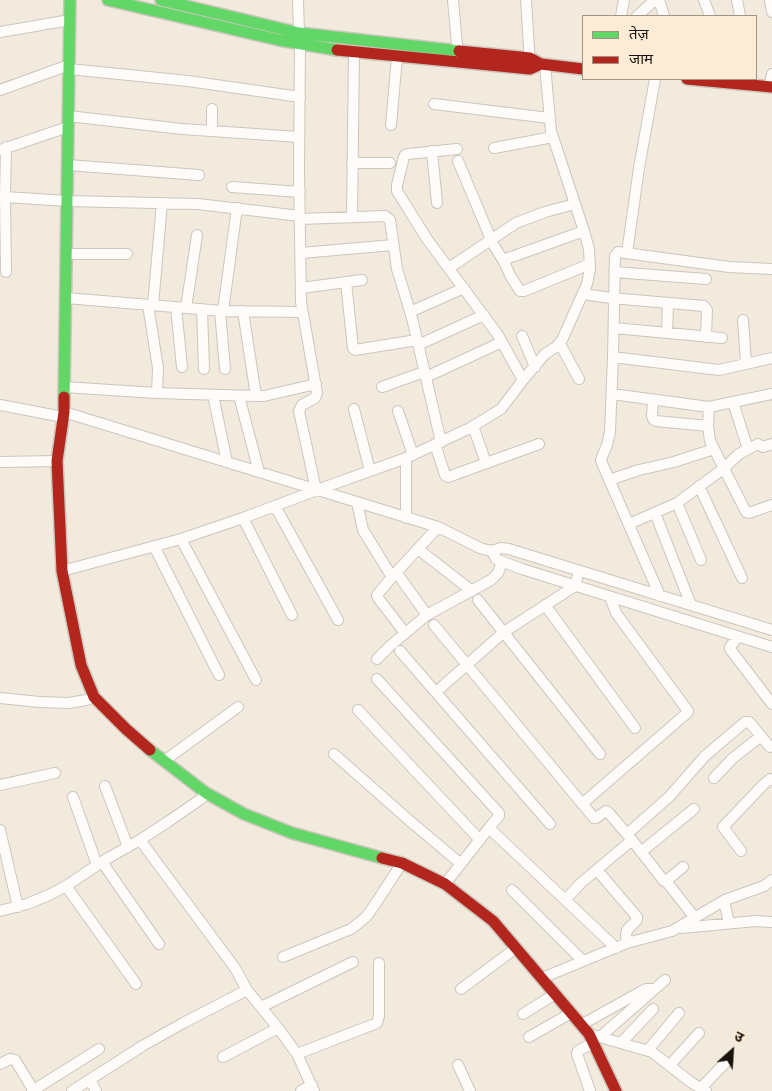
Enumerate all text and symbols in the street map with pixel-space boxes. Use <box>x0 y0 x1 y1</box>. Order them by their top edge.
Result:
legend <box>582 15 757 80</box>
text: तेज़ <box>629 25 649 43</box>
text: जाम <box>629 50 653 68</box>
north arrow <box>707 1026 757 1076</box>
text: उ <box>731 1028 746 1047</box>

